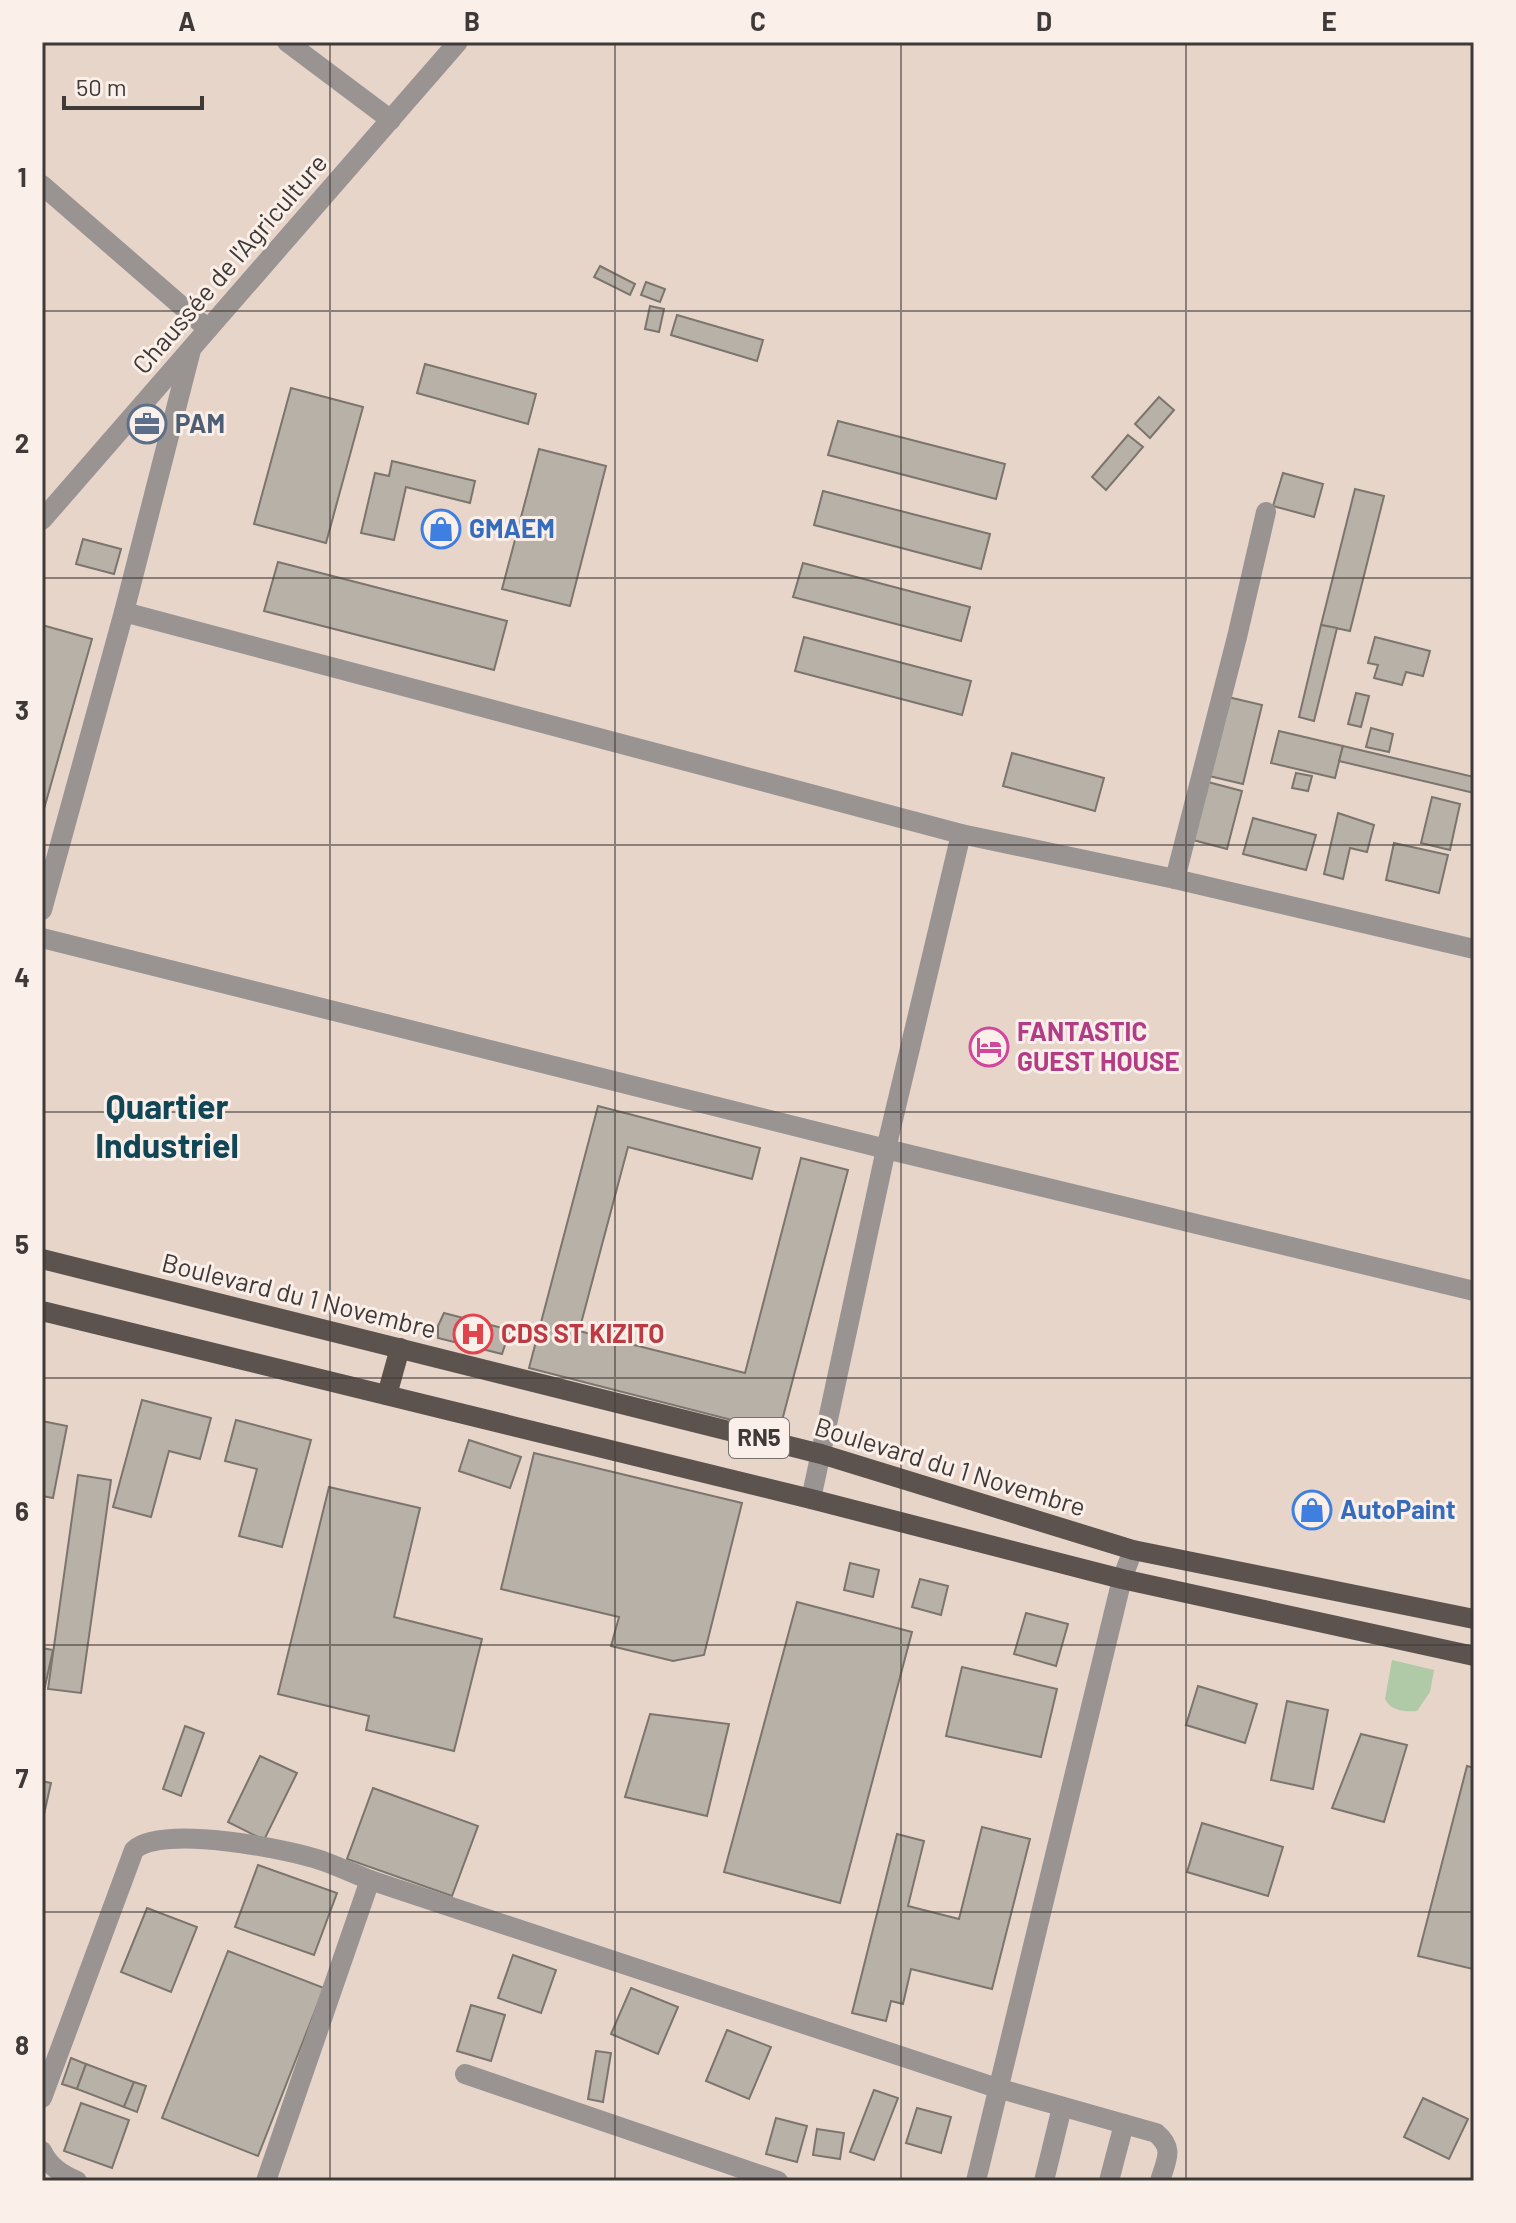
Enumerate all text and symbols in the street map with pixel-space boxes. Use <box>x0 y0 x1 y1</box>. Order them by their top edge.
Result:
text: A <box>178 5 196 36</box>
text: B <box>464 5 480 36</box>
text: C <box>750 5 766 36</box>
text: D <box>1036 5 1052 36</box>
text: E <box>1321 5 1337 36</box>
scale bar <box>64 60 202 110</box>
text: 50 m <box>76 72 127 101</box>
street label: Chaussée de l'Agriculture <box>125 147 333 379</box>
text: 1 <box>17 161 27 192</box>
office icon: PAM <box>126 403 168 445</box>
place label: PAM <box>175 407 225 438</box>
text: 2 <box>15 427 29 458</box>
shop icon: GMAEM <box>420 508 462 550</box>
place label: GMAEM <box>469 512 555 543</box>
text: 3 <box>15 694 29 725</box>
text: 4 <box>14 961 30 992</box>
place label: FANTASTIC GUEST HOUSE <box>1017 1015 1180 1076</box>
hotel icon: FANTASTIC GUEST HOUSE <box>968 1026 1010 1068</box>
district label: Quartier Industriel <box>95 1085 239 1165</box>
text: 5 <box>15 1228 29 1259</box>
street label: Boulevard du 1 Novembre <box>159 1245 440 1344</box>
hospital icon: CDS ST KIZITO <box>452 1313 494 1355</box>
place label: CDS ST KIZITO <box>501 1317 664 1348</box>
street label: Boulevard du 1 Novembre <box>811 1410 1090 1522</box>
road number: RN5 <box>729 1418 789 1458</box>
shop icon: AutoPaint <box>1291 1489 1333 1531</box>
place label: AutoPaint <box>1340 1493 1456 1524</box>
text: 6 <box>15 1495 29 1526</box>
text: 7 <box>16 1762 29 1793</box>
text: 8 <box>15 2029 29 2060</box>

